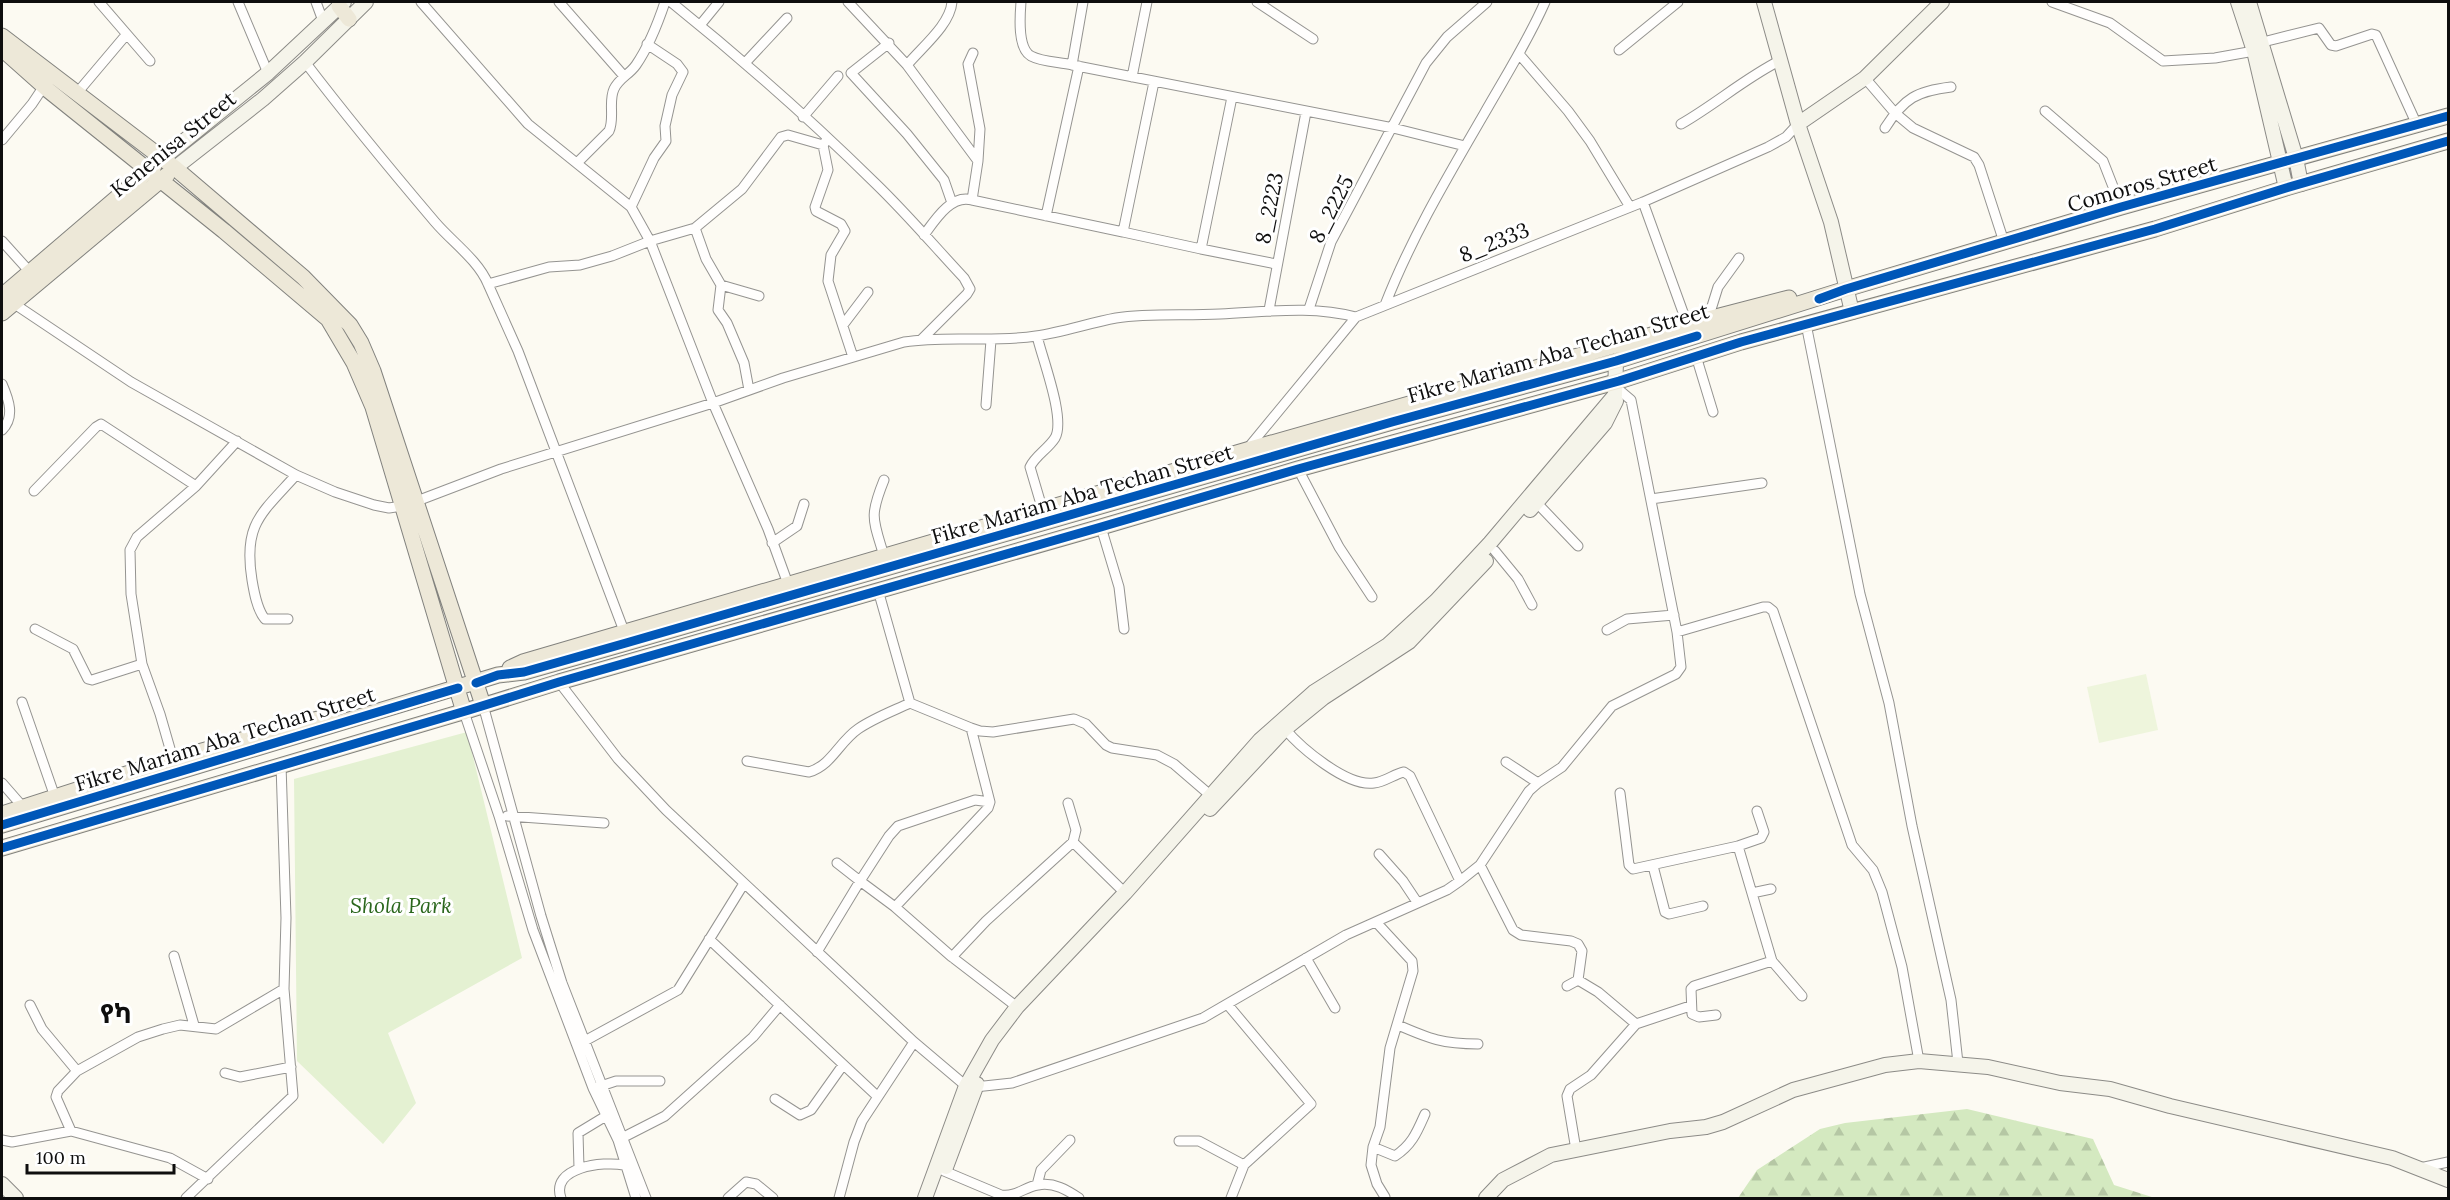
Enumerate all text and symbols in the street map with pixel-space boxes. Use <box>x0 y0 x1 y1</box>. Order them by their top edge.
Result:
street label: Kenenisa Street <box>105 85 242 203</box>
street label: Comoros Street <box>2064 150 2221 218</box>
street label: 8_2223 <box>1249 170 1289 246</box>
street label: 8_2225 <box>1303 171 1359 247</box>
street label: 8_2333 <box>1455 216 1533 268</box>
street label: Fikre Mariam Aba Techan Street <box>1404 297 1713 409</box>
street label: Fikre Mariam Aba Techan Street <box>928 438 1237 550</box>
street label: Fikre Mariam Aba Techan Street <box>72 680 379 798</box>
park label: Shola Park <box>350 892 452 919</box>
district label: የካ <box>100 996 132 1030</box>
scale bar <box>27 1137 174 1175</box>
text: 100 m <box>36 1146 86 1169</box>

